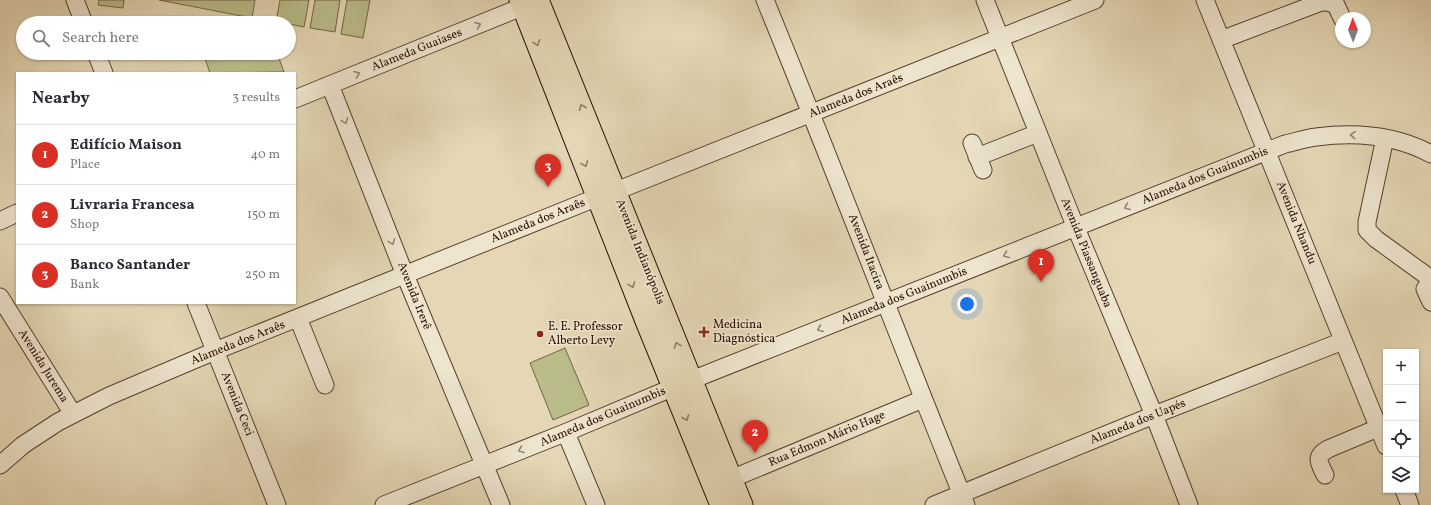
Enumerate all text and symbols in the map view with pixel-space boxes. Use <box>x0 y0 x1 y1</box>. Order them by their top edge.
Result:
north arrow <box>1335 12 1371 48</box>
search box <box>16 16 296 60</box>
one-way arrow <box>474 22 481 30</box>
street label: Alameda Guaiases <box>369 25 465 75</box>
icon: search <box>30 27 52 49</box>
text: Search here <box>62 28 139 49</box>
one-way arrow <box>532 40 540 47</box>
street label: Alameda dos Araês <box>806 70 906 122</box>
one-way arrow <box>354 71 361 79</box>
text: Nearby <box>32 87 90 110</box>
text: 3 results <box>232 89 280 107</box>
one-way arrow <box>579 103 587 110</box>
one-way arrow <box>340 118 348 125</box>
one-way arrow <box>1350 131 1356 139</box>
text: Edifício Maison <box>70 135 182 156</box>
street label: Alameda dos Guainumbis <box>1139 143 1271 209</box>
text: 1 <box>42 146 48 164</box>
text: 40 m <box>251 146 280 164</box>
pin: 3 <box>535 154 561 187</box>
text: Place <box>70 156 100 174</box>
one-way arrow <box>580 160 588 167</box>
street label: Avenida Nhandu <box>1272 179 1320 267</box>
text: Livraria Francesa <box>70 195 195 216</box>
street label: Alameda dos Araês <box>488 195 588 247</box>
street label: Avenida Piassanguaba <box>1057 196 1115 310</box>
street label: Avenida Indianópolis <box>612 197 668 307</box>
one-way arrow <box>1123 202 1131 210</box>
text: 2 <box>42 206 48 224</box>
text: 150 m <box>247 206 280 224</box>
street label: Avenida Itacira <box>844 212 888 292</box>
text: Shop <box>70 216 99 234</box>
one-way arrow <box>388 239 396 246</box>
pin: 1 <box>1028 249 1054 282</box>
one-way arrow <box>1003 251 1010 259</box>
text: Banco Santander <box>70 255 190 276</box>
street label: Avenida Irerê <box>393 260 435 332</box>
street label: Alameda dos Guainumbis <box>838 263 970 329</box>
text: 3 <box>42 266 48 284</box>
text: 250 m <box>245 266 280 284</box>
text: Bank <box>70 276 99 294</box>
one-way arrow <box>628 281 636 288</box>
your location <box>957 294 977 314</box>
street label: Alameda dos Araês <box>188 317 288 369</box>
place label: Medicina Diagnóstica <box>713 317 775 347</box>
place label: E. E. Professor Alberto Levy <box>548 319 623 349</box>
one-way arrow <box>817 325 824 333</box>
street label: Avenida Jurema <box>14 326 72 406</box>
marker: Medicina Diagnóstica <box>698 326 710 338</box>
marker: E. E. Professor Alberto Levy <box>535 329 545 339</box>
one-way arrow <box>674 341 682 348</box>
map controls <box>1383 349 1419 493</box>
button: + <box>1383 349 1419 385</box>
street label: Avenida Ceci <box>217 369 257 439</box>
street label: Alameda dos Guainumbis <box>538 383 668 451</box>
button: − <box>1383 385 1419 421</box>
street label: Alameda dos Uapés <box>1088 395 1188 449</box>
street label: Rua Edmon Mário Hage <box>766 407 888 471</box>
one-way arrow <box>682 415 690 422</box>
pin: 2 <box>742 420 768 453</box>
button: locate <box>1383 421 1419 457</box>
one-way arrow <box>518 446 525 454</box>
button: layers <box>1383 457 1419 493</box>

